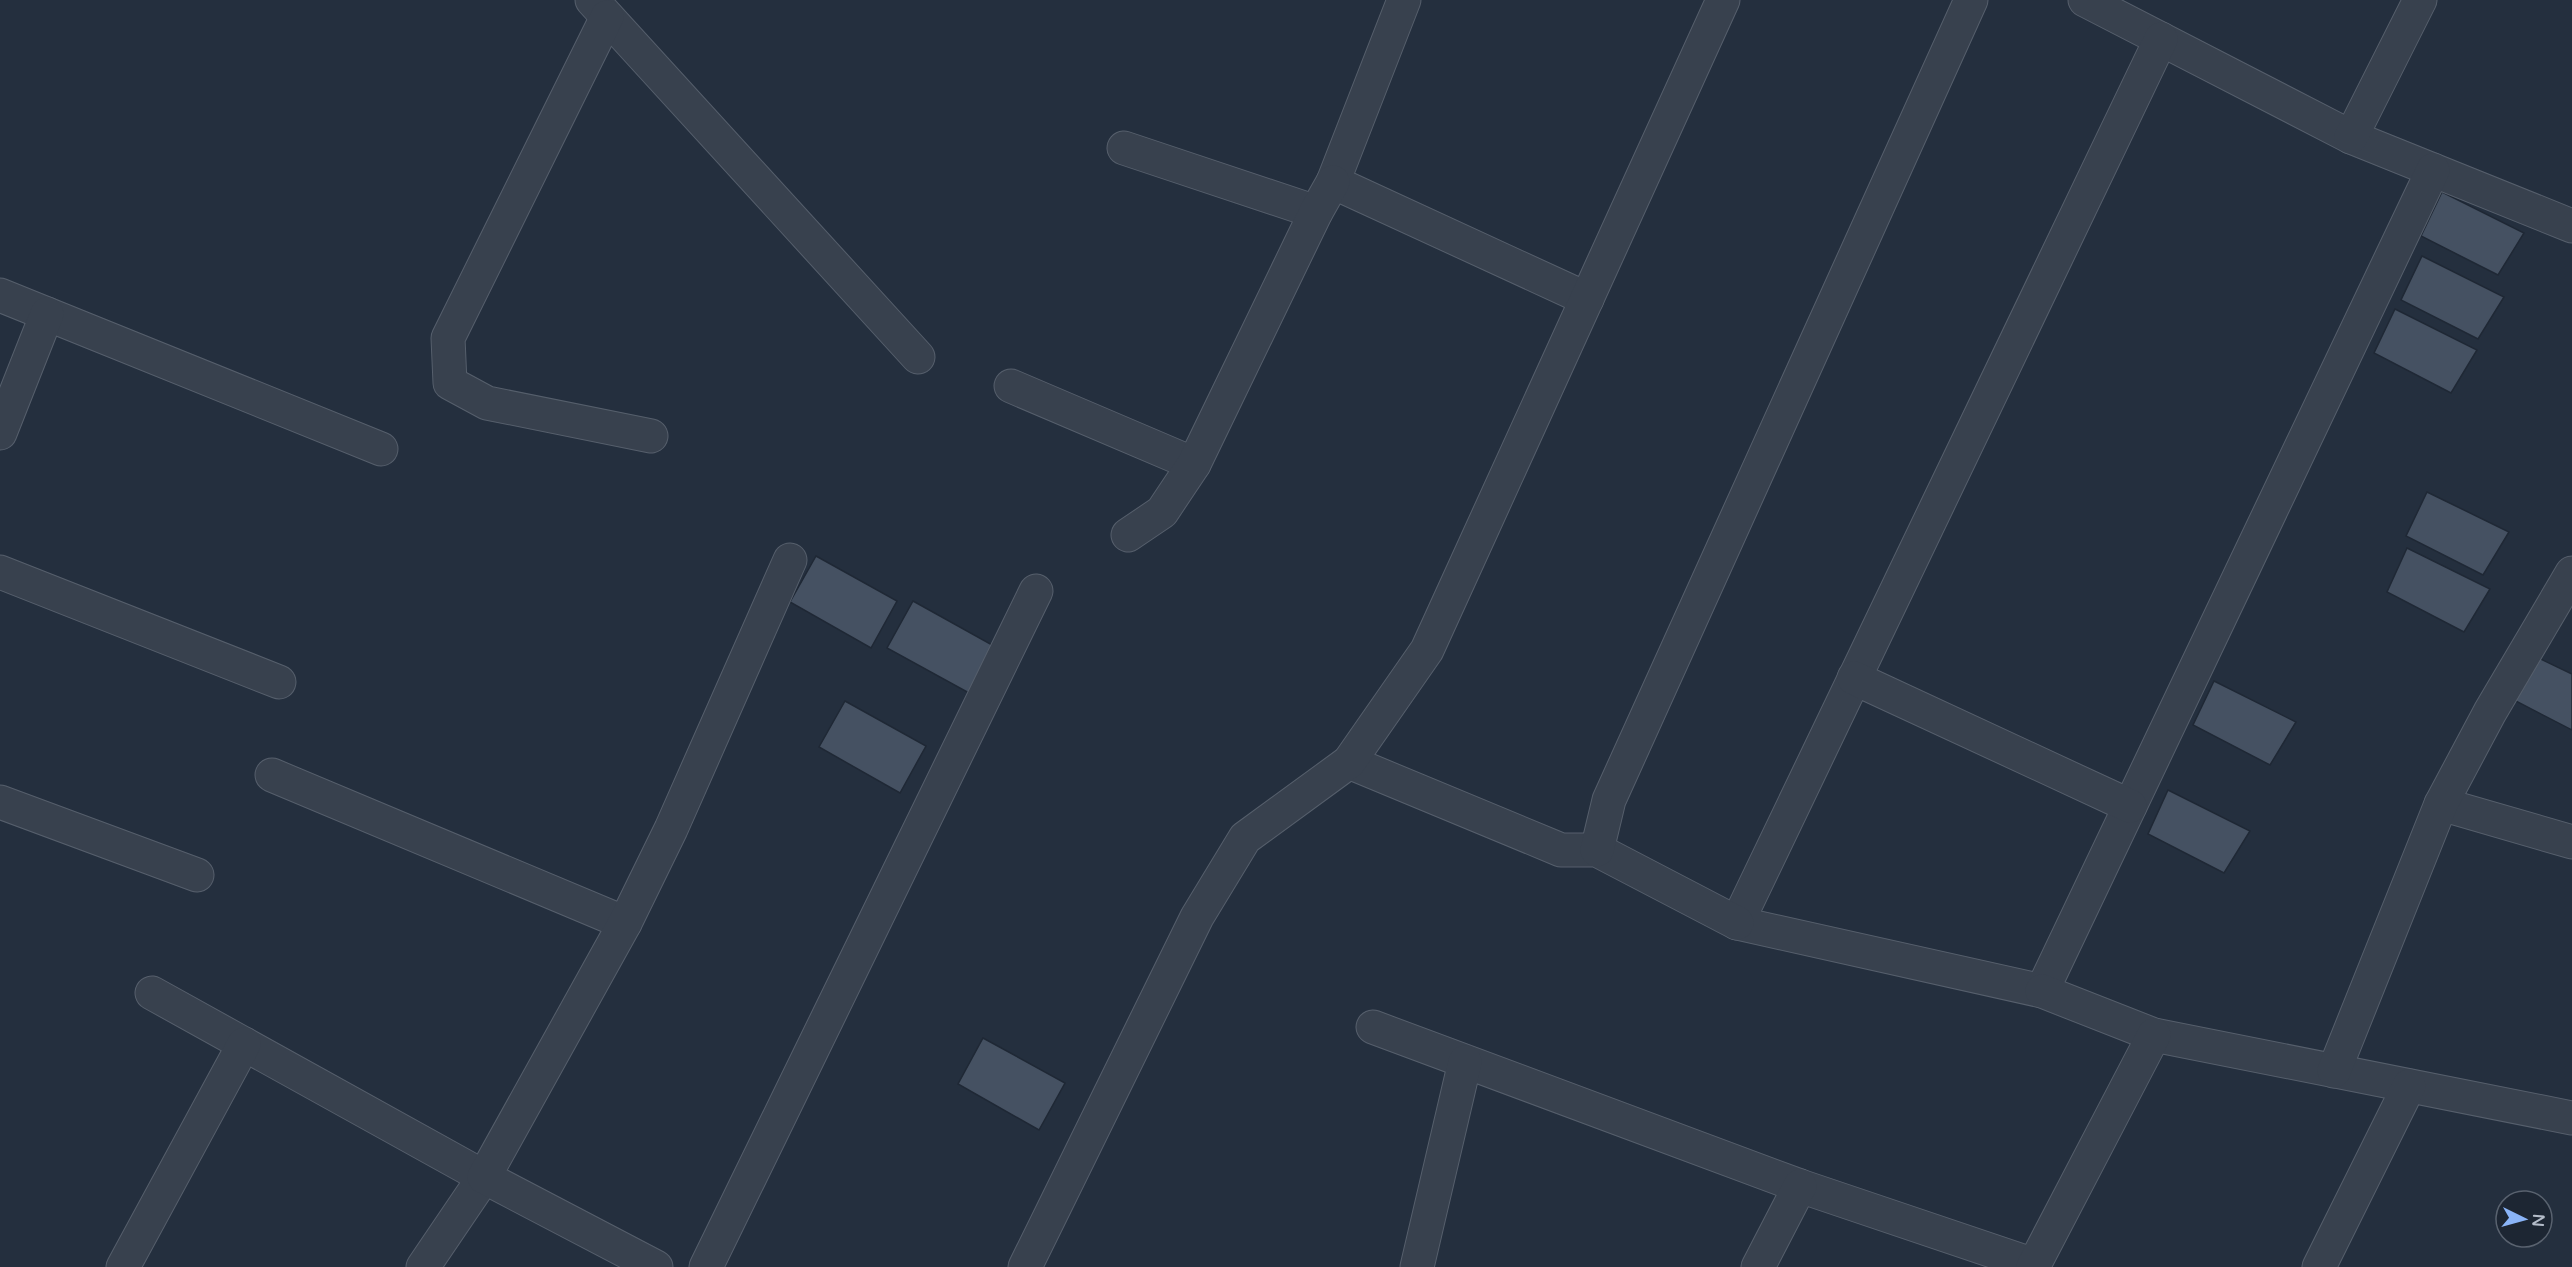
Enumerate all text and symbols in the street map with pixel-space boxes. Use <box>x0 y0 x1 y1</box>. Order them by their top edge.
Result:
north arrow <box>2494 1189 2554 1249</box>
text: N <box>2527 1213 2548 1227</box>

